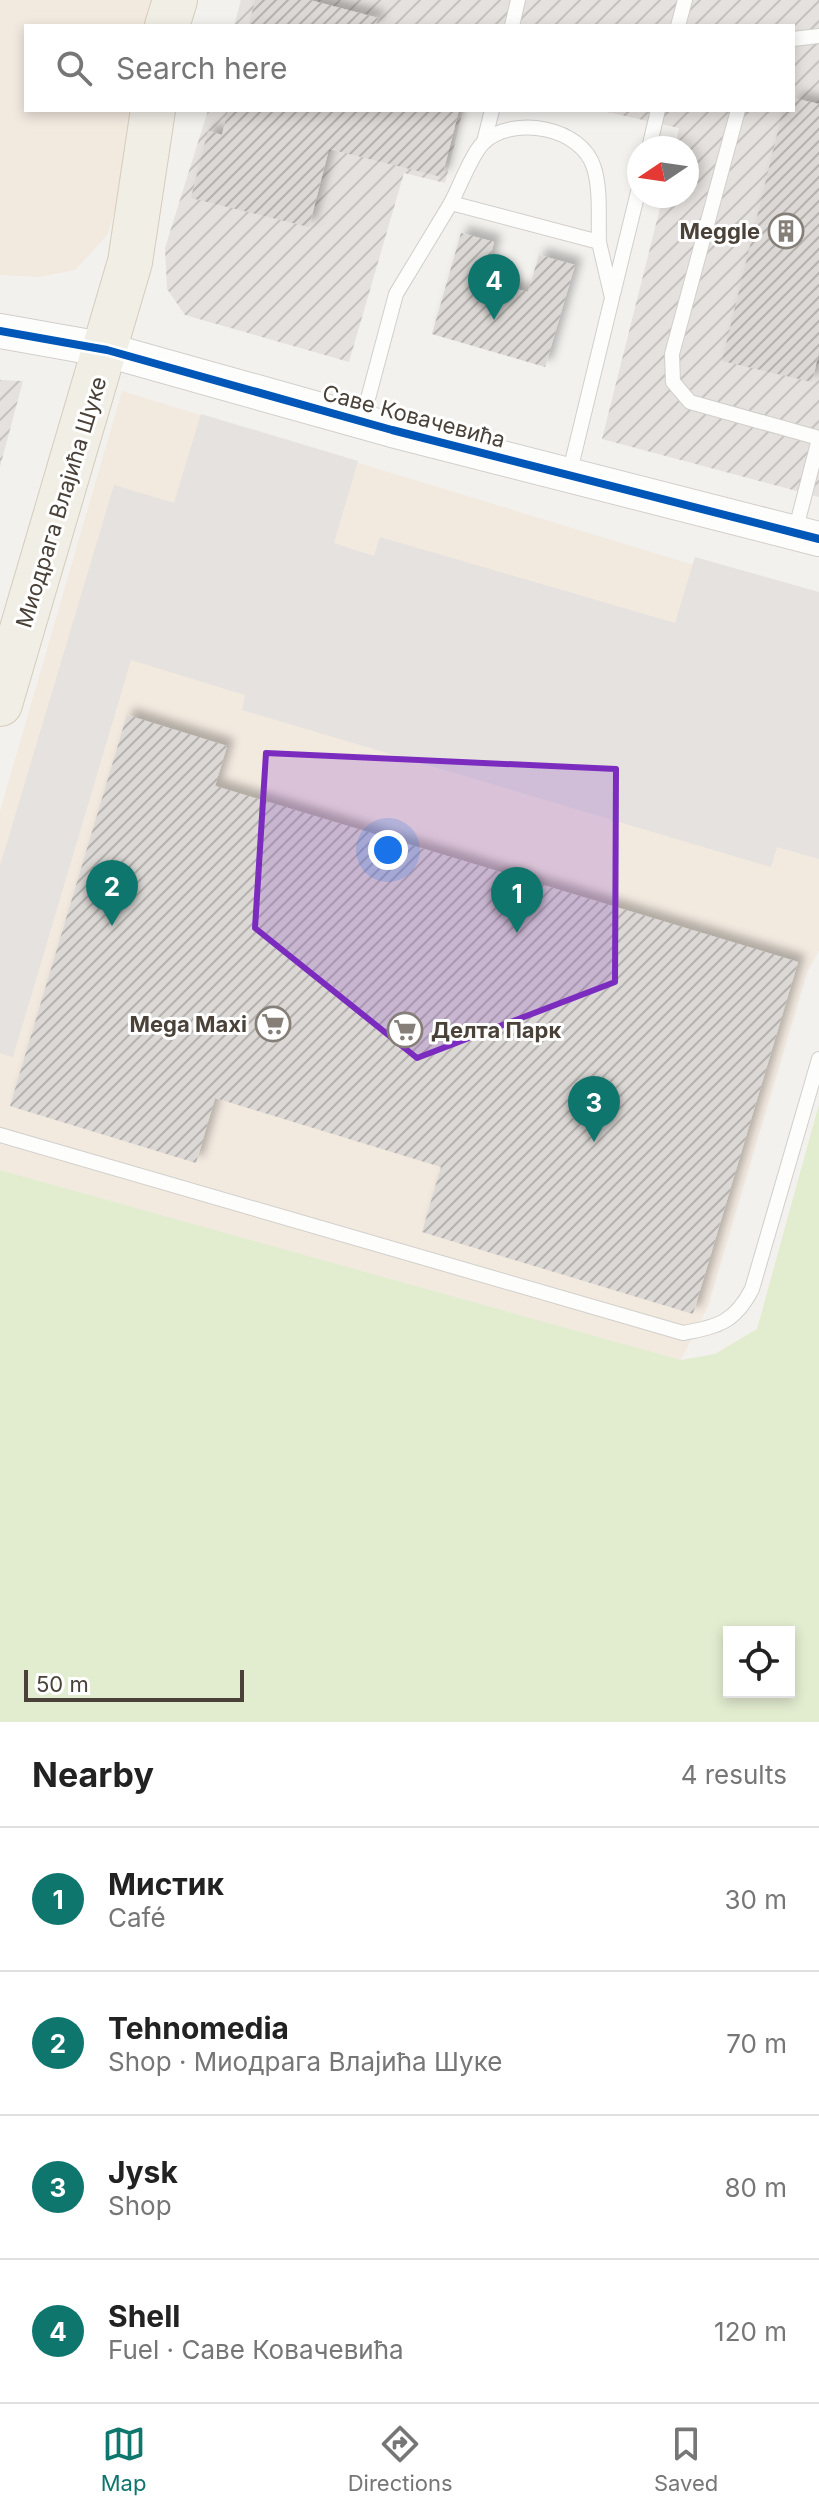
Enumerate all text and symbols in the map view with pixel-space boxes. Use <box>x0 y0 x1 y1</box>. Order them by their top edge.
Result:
search box <box>24 24 795 112</box>
icon: search <box>52 46 96 90</box>
text: Search here <box>116 50 288 86</box>
north arrow <box>627 136 699 208</box>
building icon: Meggle <box>767 212 805 250</box>
place label: Meggle <box>680 218 760 244</box>
pin: 4 <box>468 254 520 320</box>
street label: Миодрага Влајића Шуке <box>10 373 112 631</box>
street label: Саве Ковачевића <box>320 379 508 453</box>
your location <box>368 830 408 870</box>
pin: 2 <box>86 860 138 926</box>
pin: 1 <box>491 867 543 933</box>
supermarket icon: Mega Maxi <box>254 1005 292 1043</box>
place label: Mega Maxi <box>130 1011 247 1037</box>
supermarket icon: Делта Парк <box>386 1011 424 1049</box>
place label: Делта Парк <box>431 1017 561 1043</box>
pin: 3 <box>568 1076 620 1142</box>
map controls <box>723 1626 795 1698</box>
button: locate <box>723 1626 795 1698</box>
scale bar <box>24 1666 244 1702</box>
text: 50 m <box>36 1671 89 1697</box>
text: Nearby <box>32 1754 154 1795</box>
text: 4 results <box>681 1759 787 1790</box>
text: Мистик <box>108 1866 224 1902</box>
text: 1 <box>52 1884 64 1915</box>
text: 30 m <box>724 1884 787 1915</box>
text: Café <box>108 1902 166 1933</box>
text: Tehnomedia <box>108 2010 289 2046</box>
text: 2 <box>50 2028 66 2059</box>
text: 70 m <box>726 2028 787 2059</box>
text: Shop · Миодрага Влајића Шуке <box>108 2046 502 2077</box>
text: Jysk <box>108 2154 178 2190</box>
text: 3 <box>50 2172 66 2203</box>
text: 80 m <box>724 2172 787 2203</box>
text: Shop <box>108 2190 172 2221</box>
text: Shell <box>108 2298 180 2334</box>
text: 4 <box>49 2316 67 2347</box>
text: 120 m <box>714 2316 787 2347</box>
text: Fuel · Саве Ковачевића <box>108 2334 404 2365</box>
tab: Map <box>101 2422 146 2496</box>
tab: Directions <box>348 2422 453 2496</box>
tab: Saved <box>654 2422 718 2496</box>

